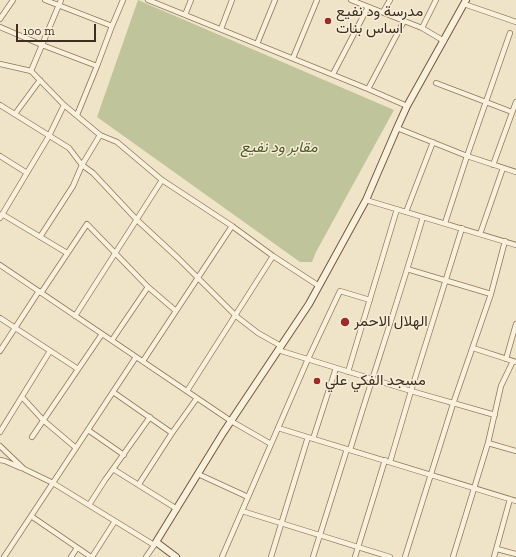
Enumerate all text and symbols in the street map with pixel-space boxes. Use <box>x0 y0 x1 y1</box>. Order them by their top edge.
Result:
place label: مدرسة ود نفيع اساس بنات <box>336 3 423 38</box>
scale bar <box>18 16 98 42</box>
marker: مدرسة ود نفيع اساس بنات <box>323 16 333 26</box>
text: 100 m <box>23 24 55 38</box>
park label: مقابر ود نفيع <box>240 139 318 157</box>
place label: الهلال الاحمر <box>354 313 428 331</box>
marker: الهلال الاحمر <box>339 316 351 328</box>
place label: مسجد الفكي علي <box>325 372 426 390</box>
marker: مسجد الفكي علي <box>312 376 322 386</box>

